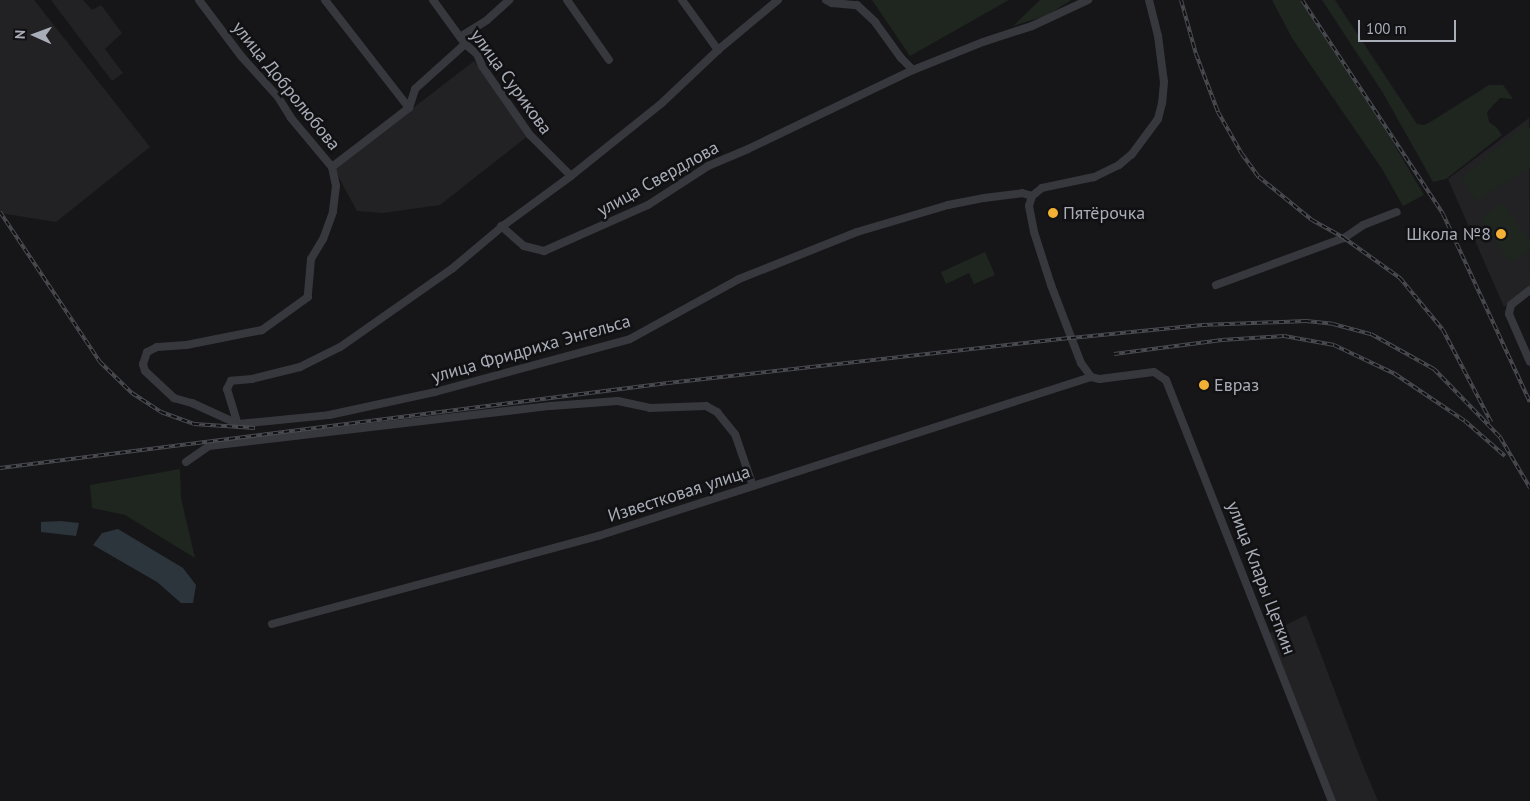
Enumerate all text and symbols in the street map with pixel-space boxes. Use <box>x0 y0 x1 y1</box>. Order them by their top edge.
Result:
north arrow <box>10 10 60 60</box>
scale bar <box>1360 10 1458 42</box>
street label: улица Добролюбова <box>227 17 345 155</box>
text: 100 m <box>1366 19 1407 38</box>
street label: улица Сурикова <box>466 25 556 139</box>
text: N <box>11 30 29 39</box>
street label: улица Свердлова <box>593 137 723 221</box>
place label: Пятёрочка <box>1063 202 1145 224</box>
marker: Пятёрочка <box>1047 207 1059 219</box>
place label: Школа №8 <box>1406 223 1491 245</box>
marker: Школа №8 <box>1495 228 1507 240</box>
street label: улица Фридриха Энгельса <box>429 310 633 388</box>
place label: Евраз <box>1214 374 1259 396</box>
marker: Евраз <box>1198 379 1210 391</box>
street label: Известковая улица <box>605 461 753 527</box>
street label: улица Клары Цеткин <box>1222 498 1300 658</box>

